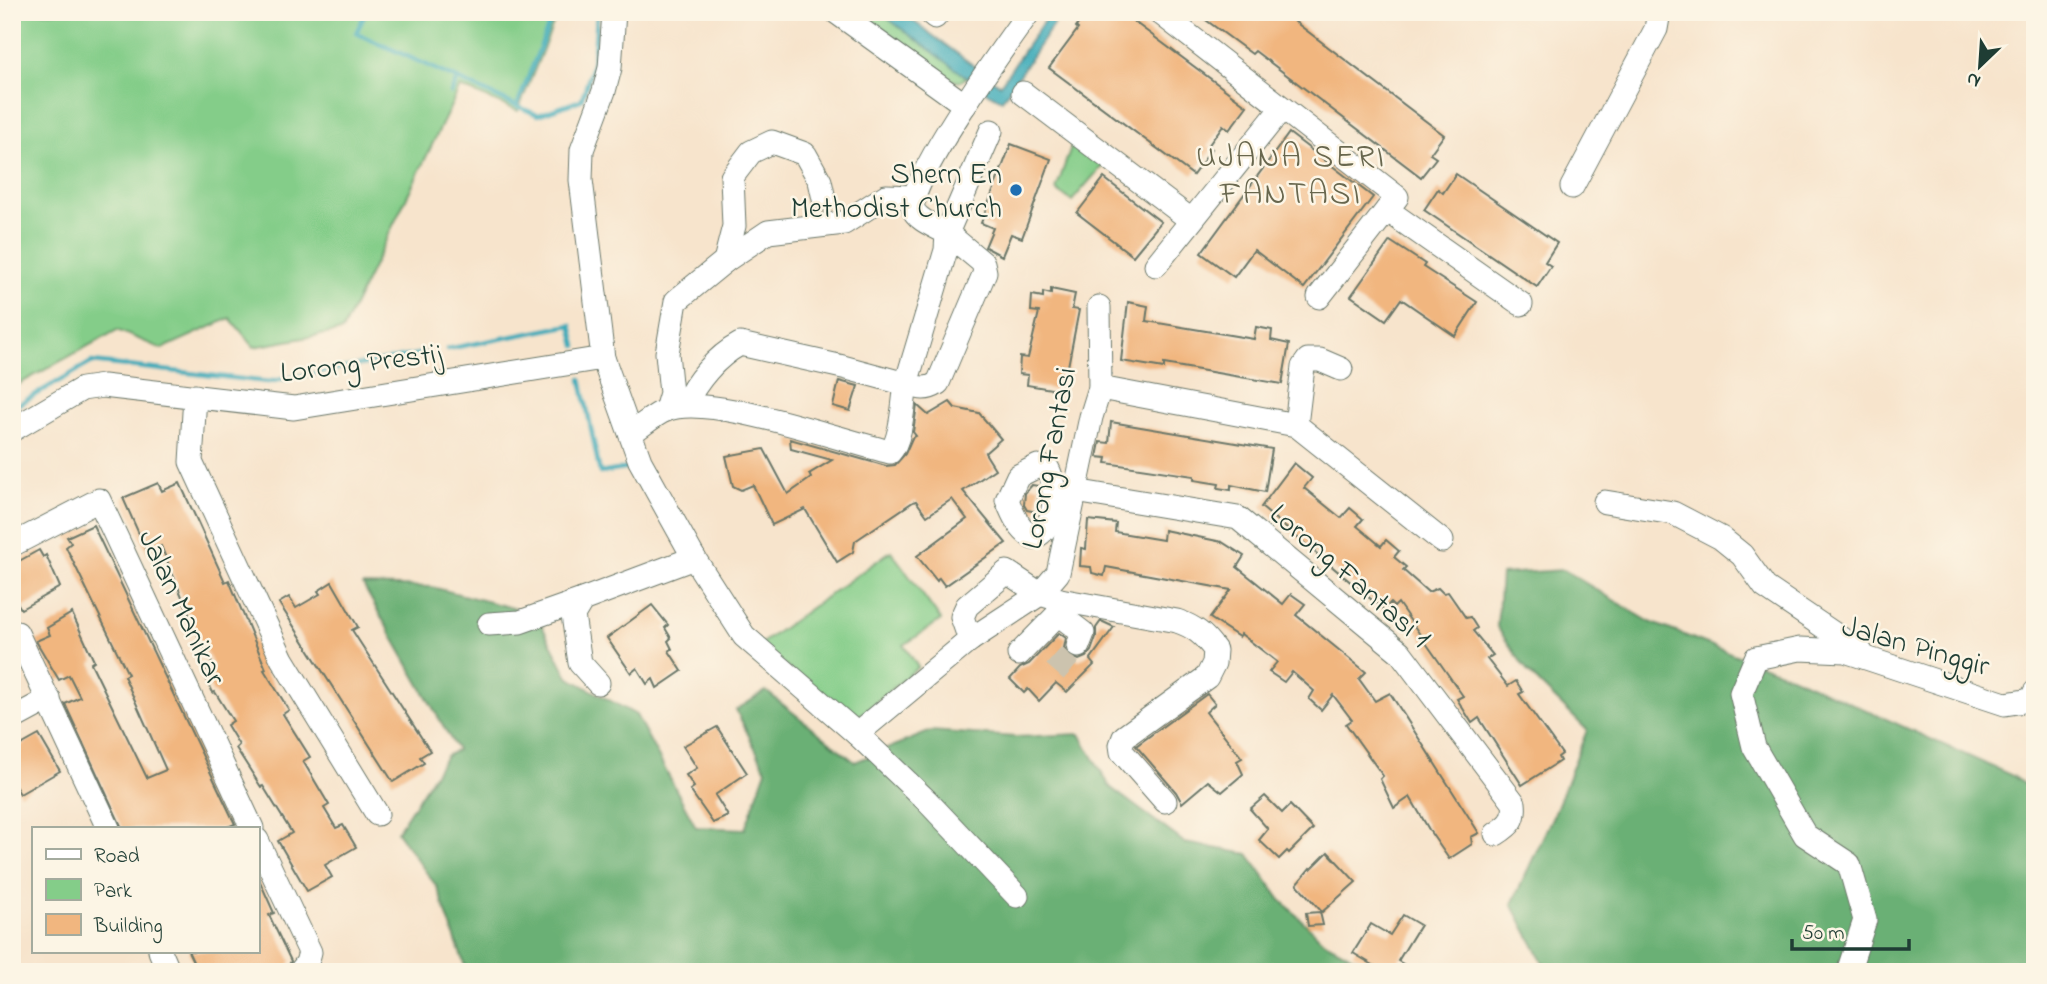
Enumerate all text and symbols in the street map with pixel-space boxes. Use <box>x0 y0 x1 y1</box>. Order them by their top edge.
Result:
north arrow <box>1946 32 2016 102</box>
text: N <box>1962 64 1985 94</box>
district label: UJANA SERI FANTASI <box>1196 135 1386 219</box>
place label: Shern En Methodist Church <box>791 154 1002 232</box>
marker: Shern En Methodist Church <box>1008 182 1024 198</box>
street label: Lorong Prestij <box>278 333 446 397</box>
street label: Lorong Fantasi <box>1012 364 1090 553</box>
street label: Lorong Fantasi 1 <box>1258 494 1440 660</box>
street label: Jalan Manikar <box>125 523 236 694</box>
street label: Jalan Pinggir <box>1836 606 1995 690</box>
legend <box>32 827 259 953</box>
text: Road <box>94 842 140 872</box>
text: Park <box>94 877 133 907</box>
scale bar <box>1792 907 1909 951</box>
text: Building <box>93 912 163 944</box>
text: 50 m <box>1802 919 1845 949</box>

